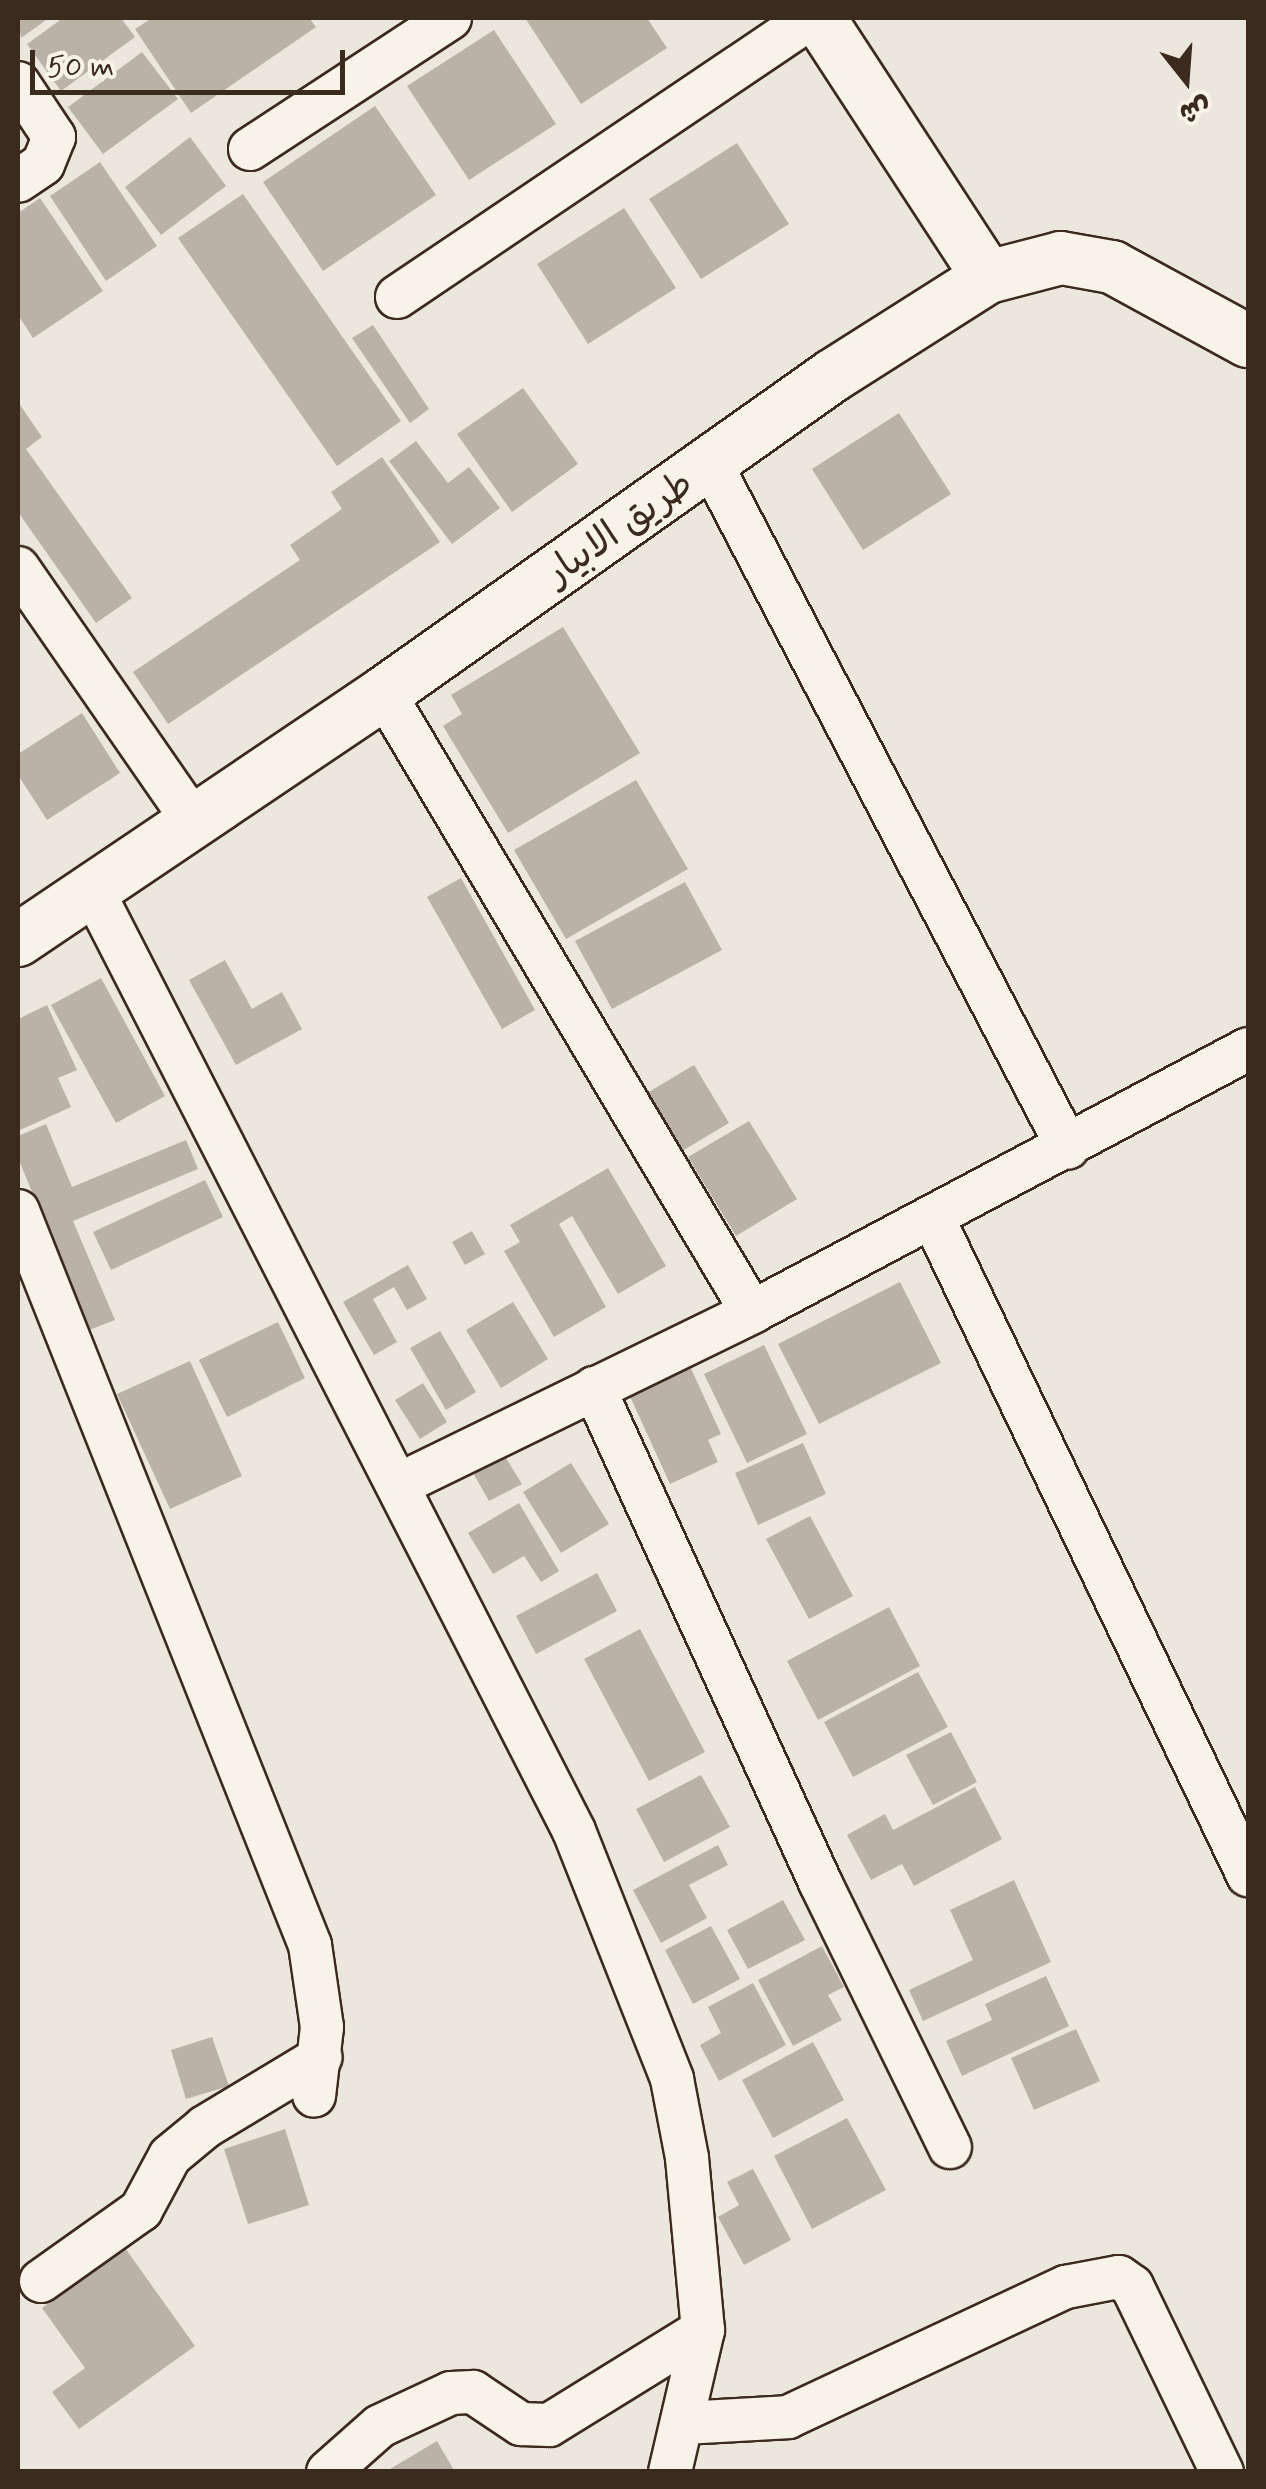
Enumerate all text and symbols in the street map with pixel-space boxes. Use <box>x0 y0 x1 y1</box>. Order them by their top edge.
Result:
scale bar <box>35 30 350 92</box>
north arrow <box>1136 30 1236 130</box>
text: 50 m <box>47 48 114 87</box>
text: ش <box>1175 87 1215 131</box>
street label: طريق الابيار <box>537 462 703 596</box>

